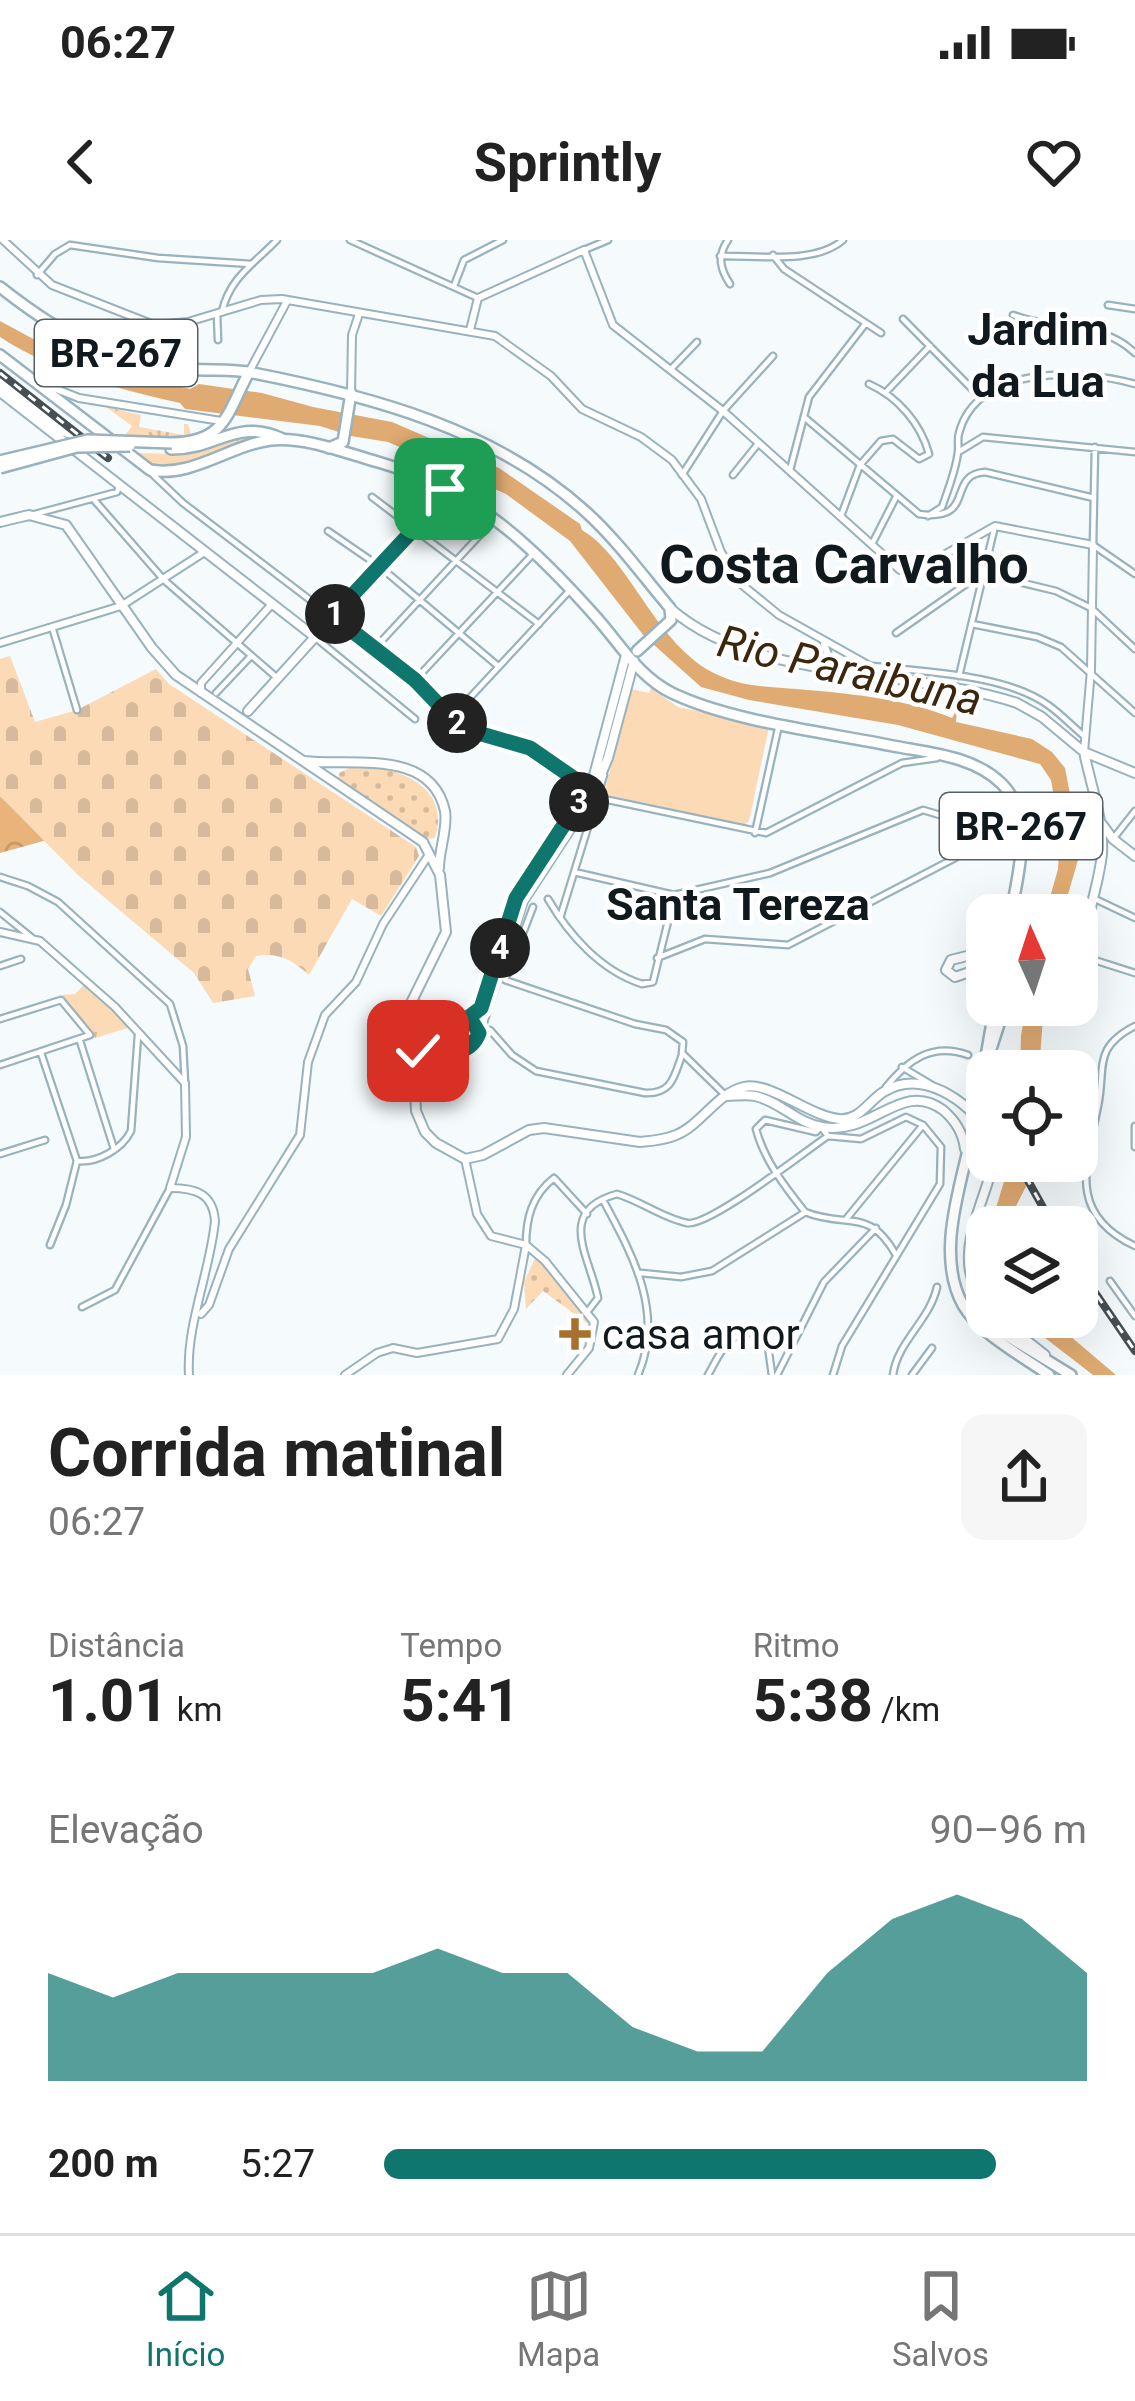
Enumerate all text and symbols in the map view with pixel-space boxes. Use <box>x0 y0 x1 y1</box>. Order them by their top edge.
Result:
text: 06:27 <box>60 16 176 69</box>
icon: back <box>48 129 114 195</box>
icon: heart <box>1021 129 1087 195</box>
text: Sprintly <box>474 131 661 194</box>
district label: Jardim da Lua <box>967 303 1109 408</box>
road number: BR-267 <box>35 320 197 386</box>
pin <box>394 438 496 540</box>
icon: arrive <box>412 456 478 522</box>
district label: Costa Carvalho <box>659 533 1029 596</box>
pin: 1 <box>305 584 365 644</box>
text: 1 <box>326 594 344 633</box>
water label: Rio Paraibuna <box>713 614 987 727</box>
pin: 2 <box>427 693 487 753</box>
text: 2 <box>448 703 466 742</box>
pin: 3 <box>549 772 609 832</box>
text: 3 <box>570 782 588 821</box>
road number: BR-267 <box>940 793 1102 859</box>
district label: Santa Tereza <box>606 878 870 931</box>
north arrow <box>966 894 1098 1026</box>
map controls <box>966 894 1098 1338</box>
pin: 4 <box>470 918 530 978</box>
text: 4 <box>491 928 509 967</box>
pin <box>367 1000 469 1102</box>
icon: check <box>385 1018 451 1084</box>
button: locate <box>966 1050 1098 1182</box>
button: layers <box>966 1206 1098 1338</box>
place label: casa amor <box>602 1310 800 1359</box>
marker: casa amor <box>559 1318 591 1350</box>
button: share <box>961 1414 1087 1540</box>
text: Corrida matinal <box>48 1415 505 1492</box>
text: 06:27 <box>48 1499 145 1545</box>
text: Distância <box>48 1626 185 1665</box>
text: Tempo <box>400 1626 502 1665</box>
text: Ritmo <box>753 1626 840 1665</box>
text: 1.01 <box>48 1665 169 1736</box>
text: 5:41 <box>400 1665 521 1736</box>
text: 5:38 <box>753 1665 873 1736</box>
text: km <box>169 1690 223 1729</box>
text: /km <box>873 1690 940 1729</box>
text: Elevação <box>48 1807 204 1853</box>
text: 90–96 m <box>930 1807 1087 1853</box>
text: 200 m <box>48 2141 159 2187</box>
text: 5:27 <box>240 2141 315 2187</box>
tab: Início <box>146 2263 225 2374</box>
tab: Mapa <box>517 2263 600 2374</box>
tab: Salvos <box>892 2263 989 2374</box>

